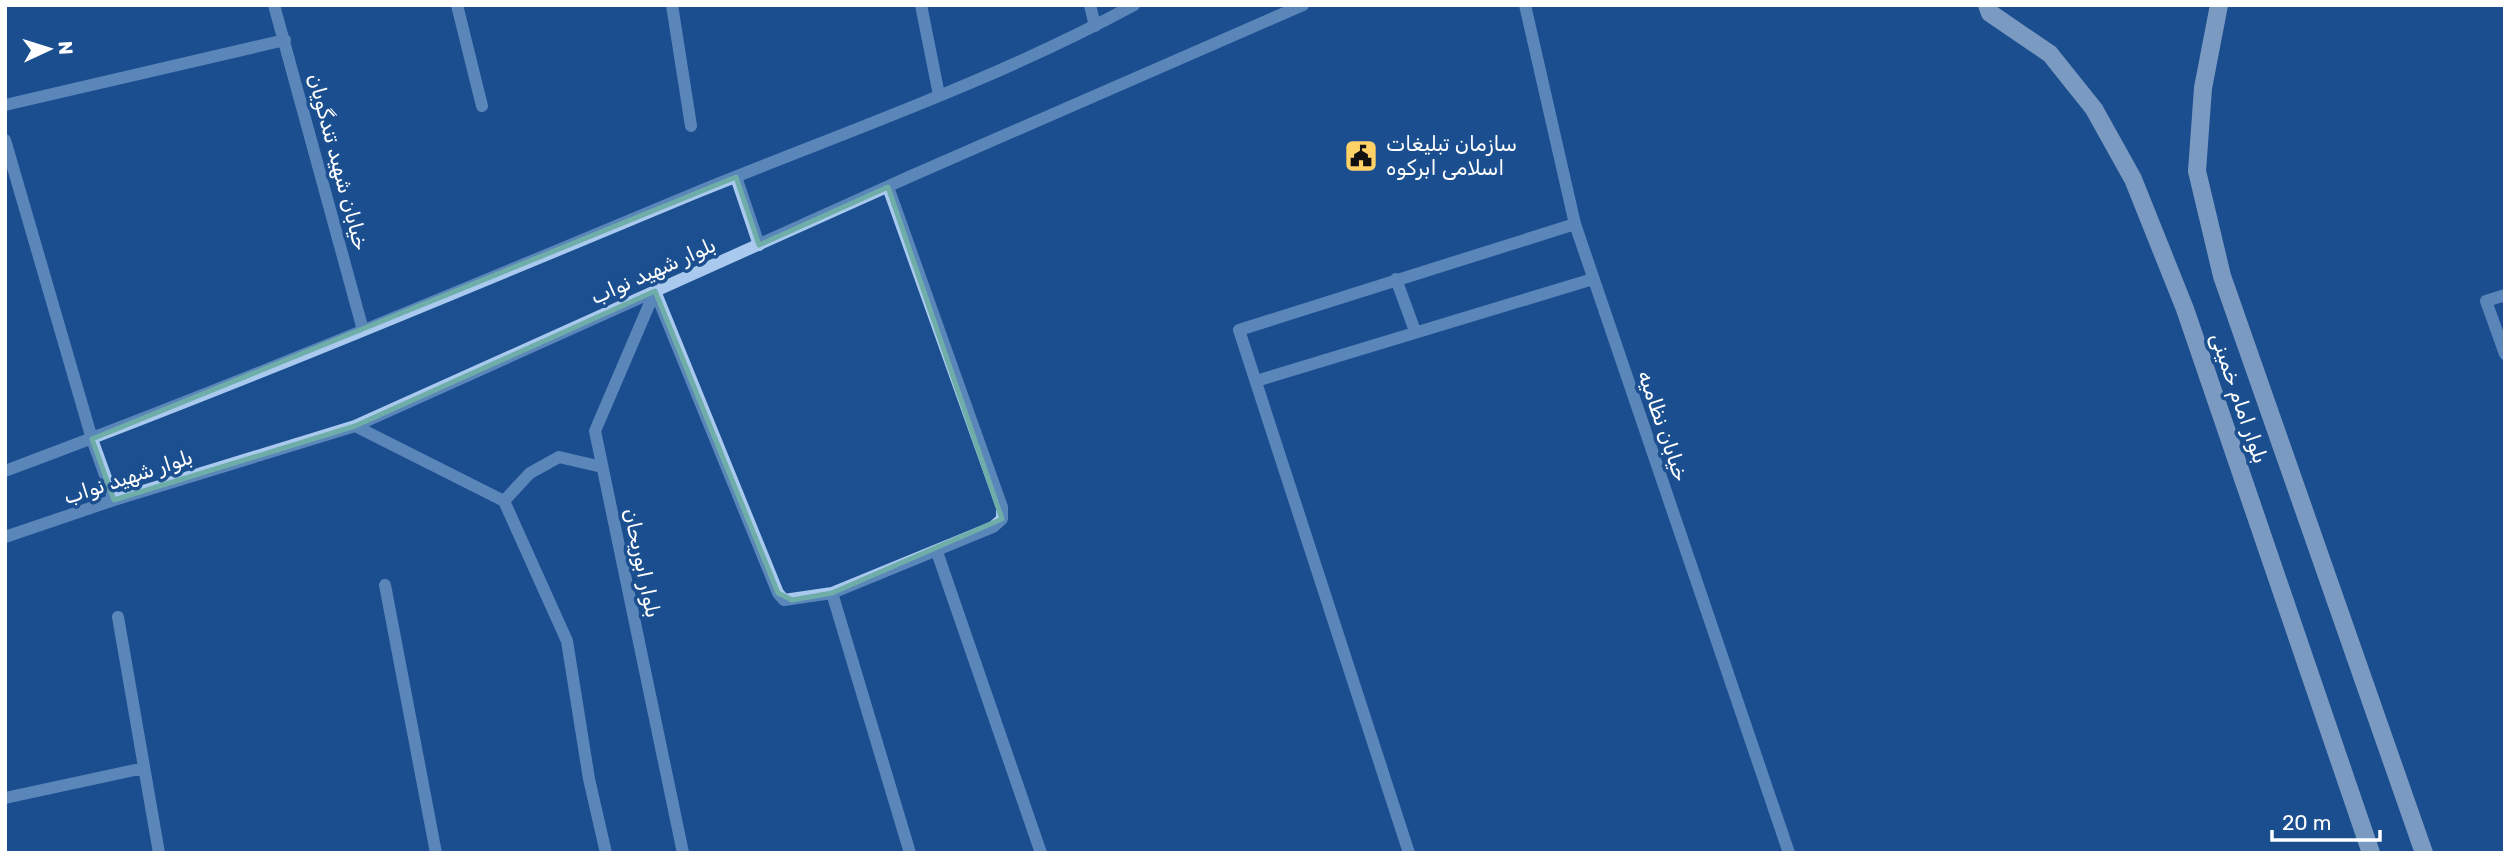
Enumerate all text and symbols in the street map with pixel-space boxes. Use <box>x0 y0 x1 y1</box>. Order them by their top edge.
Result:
north arrow <box>14 14 84 84</box>
text: N <box>54 40 77 55</box>
street label: خیابان شهید تندگویان <box>303 71 374 253</box>
place label: سازمان تبلیغات اسلامی ابرکوه <box>1386 131 1517 180</box>
public building icon: سازمان تبلیغات اسلامی ابرکوه <box>1342 137 1380 175</box>
street label: بلوار شهید نواب <box>586 232 719 309</box>
street label: بلوار امام خمینی <box>2204 329 2274 467</box>
street label: خیابان نظامیه <box>1633 367 1694 485</box>
street label: بلوار شهید نواب <box>60 444 196 509</box>
street label: بلوار ابوریحان <box>619 506 666 620</box>
scale bar <box>2272 798 2380 842</box>
text: 20 m <box>2282 810 2331 835</box>

